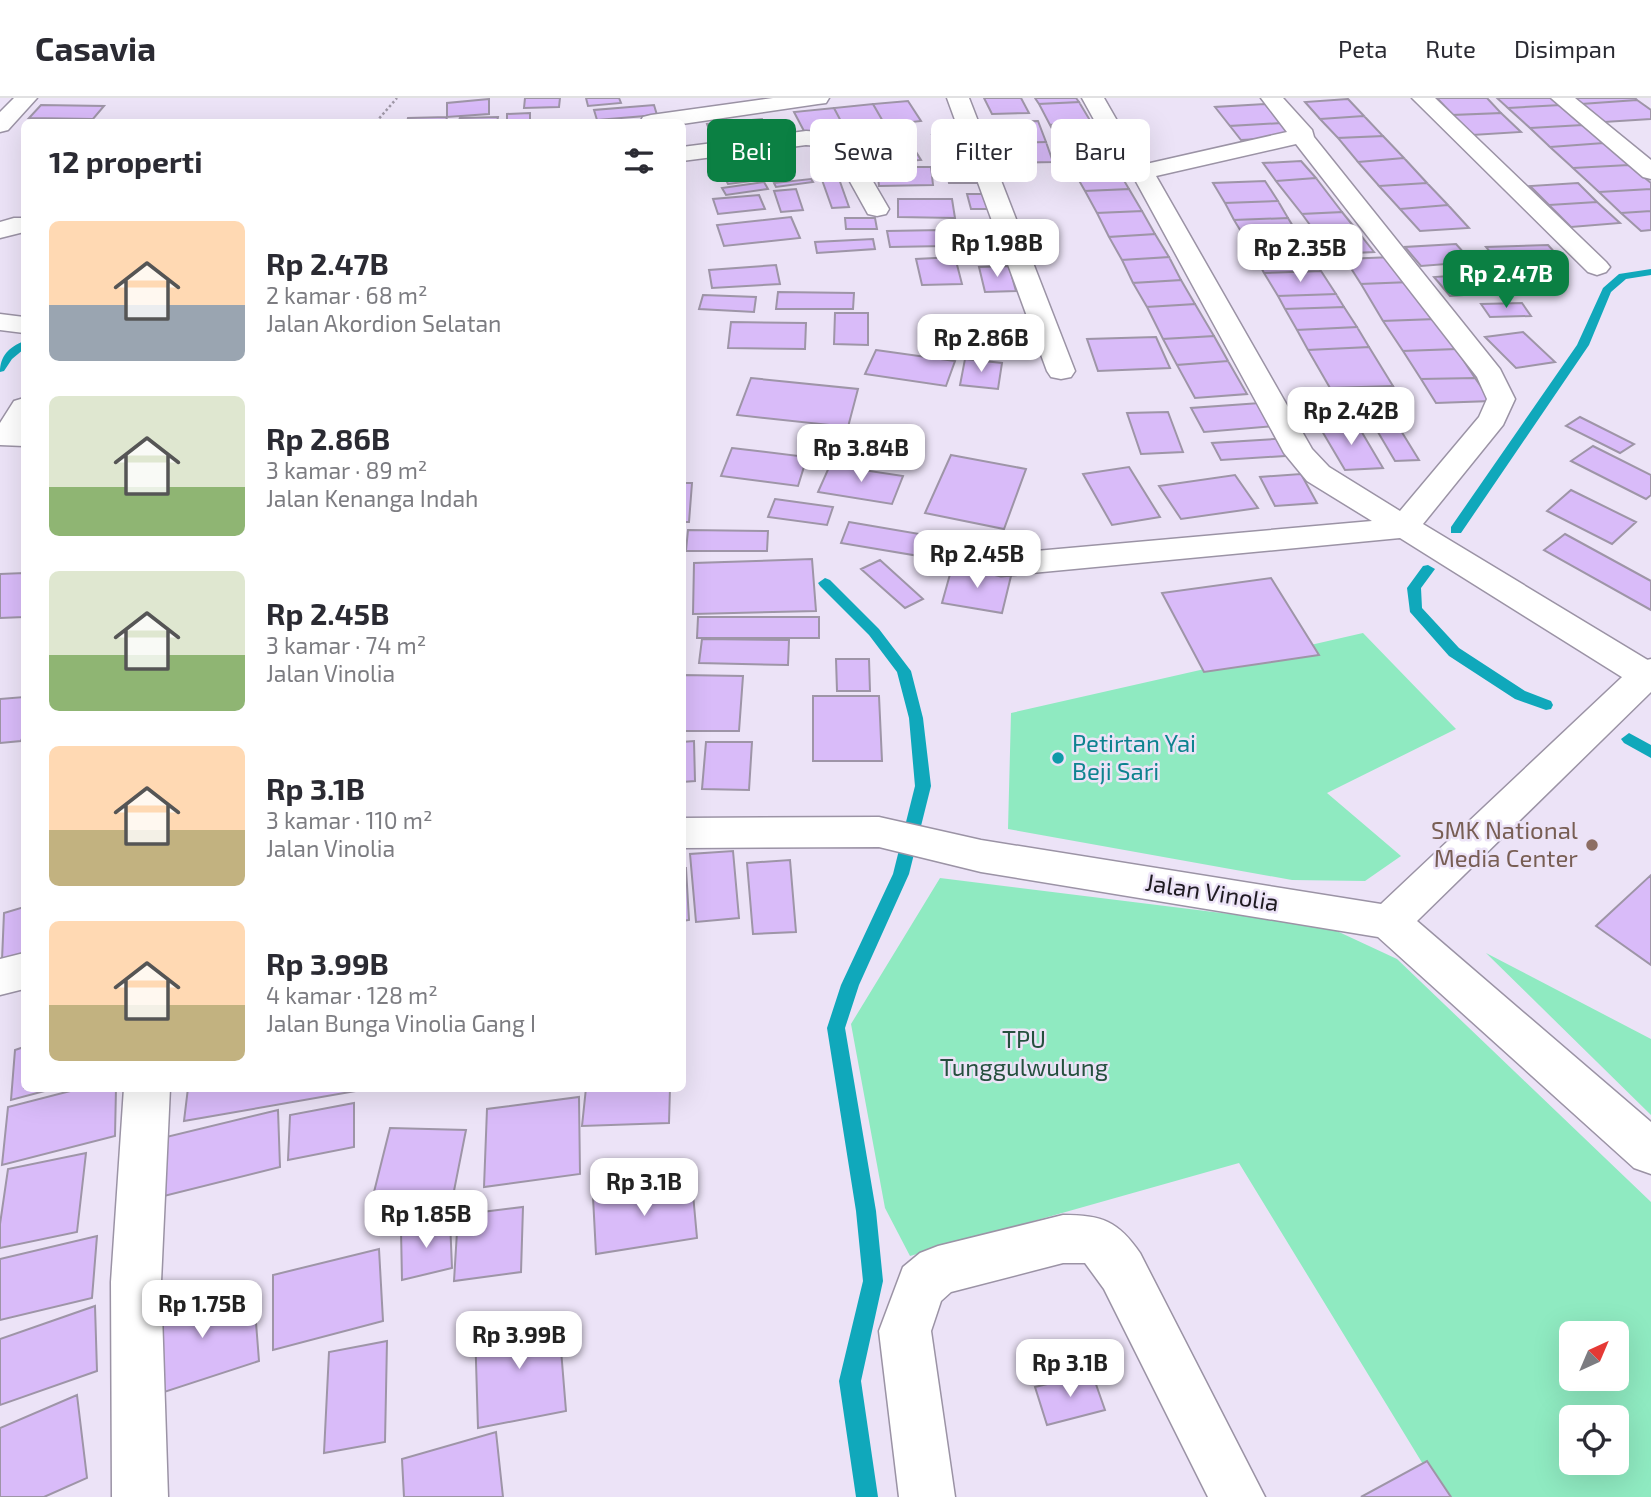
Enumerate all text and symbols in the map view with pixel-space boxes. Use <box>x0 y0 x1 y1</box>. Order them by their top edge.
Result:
text: Casavia <box>35 28 156 68</box>
text: Peta <box>1338 34 1387 63</box>
text: Rute <box>1425 34 1476 63</box>
text: Disimpan <box>1514 34 1616 63</box>
chip: Beli <box>707 119 796 182</box>
chip: Sewa <box>810 119 917 182</box>
chip: Filter <box>931 119 1037 182</box>
chip: Baru <box>1051 119 1150 182</box>
icon: filters <box>620 142 658 180</box>
text: 12 properti <box>49 143 202 179</box>
pin: Rp 1.98B <box>925 220 1069 279</box>
pin: Rp 2.35B <box>1228 225 1372 284</box>
text: Rp 1.98B <box>951 228 1043 256</box>
text: Rp 2.35B <box>1253 233 1347 261</box>
text: Rp 2.47B <box>266 245 389 281</box>
icon: home <box>105 249 189 333</box>
pin: Rp 2.47B <box>1434 250 1578 310</box>
text: Rp 2.47B <box>1459 259 1553 287</box>
text: 2 kamar · 68 m² <box>266 281 428 309</box>
text: Jalan Akordion Selatan <box>266 309 501 337</box>
pin: Rp 2.86B <box>909 314 1053 374</box>
text: Rp 2.86B <box>933 323 1029 351</box>
pin: Rp 2.42B <box>1279 388 1423 447</box>
text: Rp 2.42B <box>1303 396 1399 424</box>
text: Rp 2.86B <box>266 420 390 456</box>
icon: home <box>105 424 189 508</box>
pin: Rp 3.84B <box>789 424 933 484</box>
text: Rp 3.84B <box>813 433 909 461</box>
text: 3 kamar · 89 m² <box>266 456 427 484</box>
text: Jalan Kenanga Indah <box>266 484 478 512</box>
pin: Rp 2.45B <box>905 531 1049 590</box>
text: Rp 2.45B <box>930 539 1024 567</box>
text: Rp 2.45B <box>266 595 389 631</box>
icon: home <box>105 599 189 683</box>
text: 3 kamar · 74 m² <box>266 631 426 659</box>
text: Jalan Vinolia <box>266 659 395 687</box>
place label: Petirtan Yai Beji Sari <box>1072 728 1196 785</box>
marker: Petirtan Yai Beji Sari <box>1050 750 1066 766</box>
text: Rp 3.1B <box>266 770 365 806</box>
icon: home <box>105 774 189 858</box>
text: 3 kamar · 110 m² <box>266 806 432 834</box>
place label: SMK National Media Center <box>1431 815 1578 872</box>
text: Jalan Vinolia <box>266 834 395 862</box>
marker: SMK National Media Center <box>1584 837 1600 853</box>
street label: Jalan Vinolia <box>1143 867 1281 916</box>
text: Rp 3.99B <box>266 945 389 981</box>
icon: home <box>105 949 189 1033</box>
text: 4 kamar · 128 m² <box>266 981 438 1009</box>
text: Jalan Bunga Vinolia Gang I <box>266 1009 536 1037</box>
park label: TPU Tunggulwulung <box>940 1024 1108 1081</box>
pin: Rp 3.1B <box>579 1158 709 1218</box>
text: Rp 3.1B <box>606 1167 682 1195</box>
pin: Rp 1.85B <box>354 1190 498 1250</box>
text: Rp 1.85B <box>381 1199 471 1227</box>
pin: Rp 1.75B <box>130 1280 274 1340</box>
text: Rp 1.75B <box>158 1289 246 1317</box>
pin: Rp 3.99B <box>447 1312 591 1371</box>
text: Rp 3.99B <box>472 1320 566 1348</box>
north arrow <box>1559 1321 1629 1391</box>
map controls <box>1559 1321 1629 1475</box>
pin: Rp 3.1B <box>1005 1340 1135 1399</box>
text: Rp 3.1B <box>1032 1348 1108 1376</box>
button: locate <box>1559 1405 1629 1475</box>

